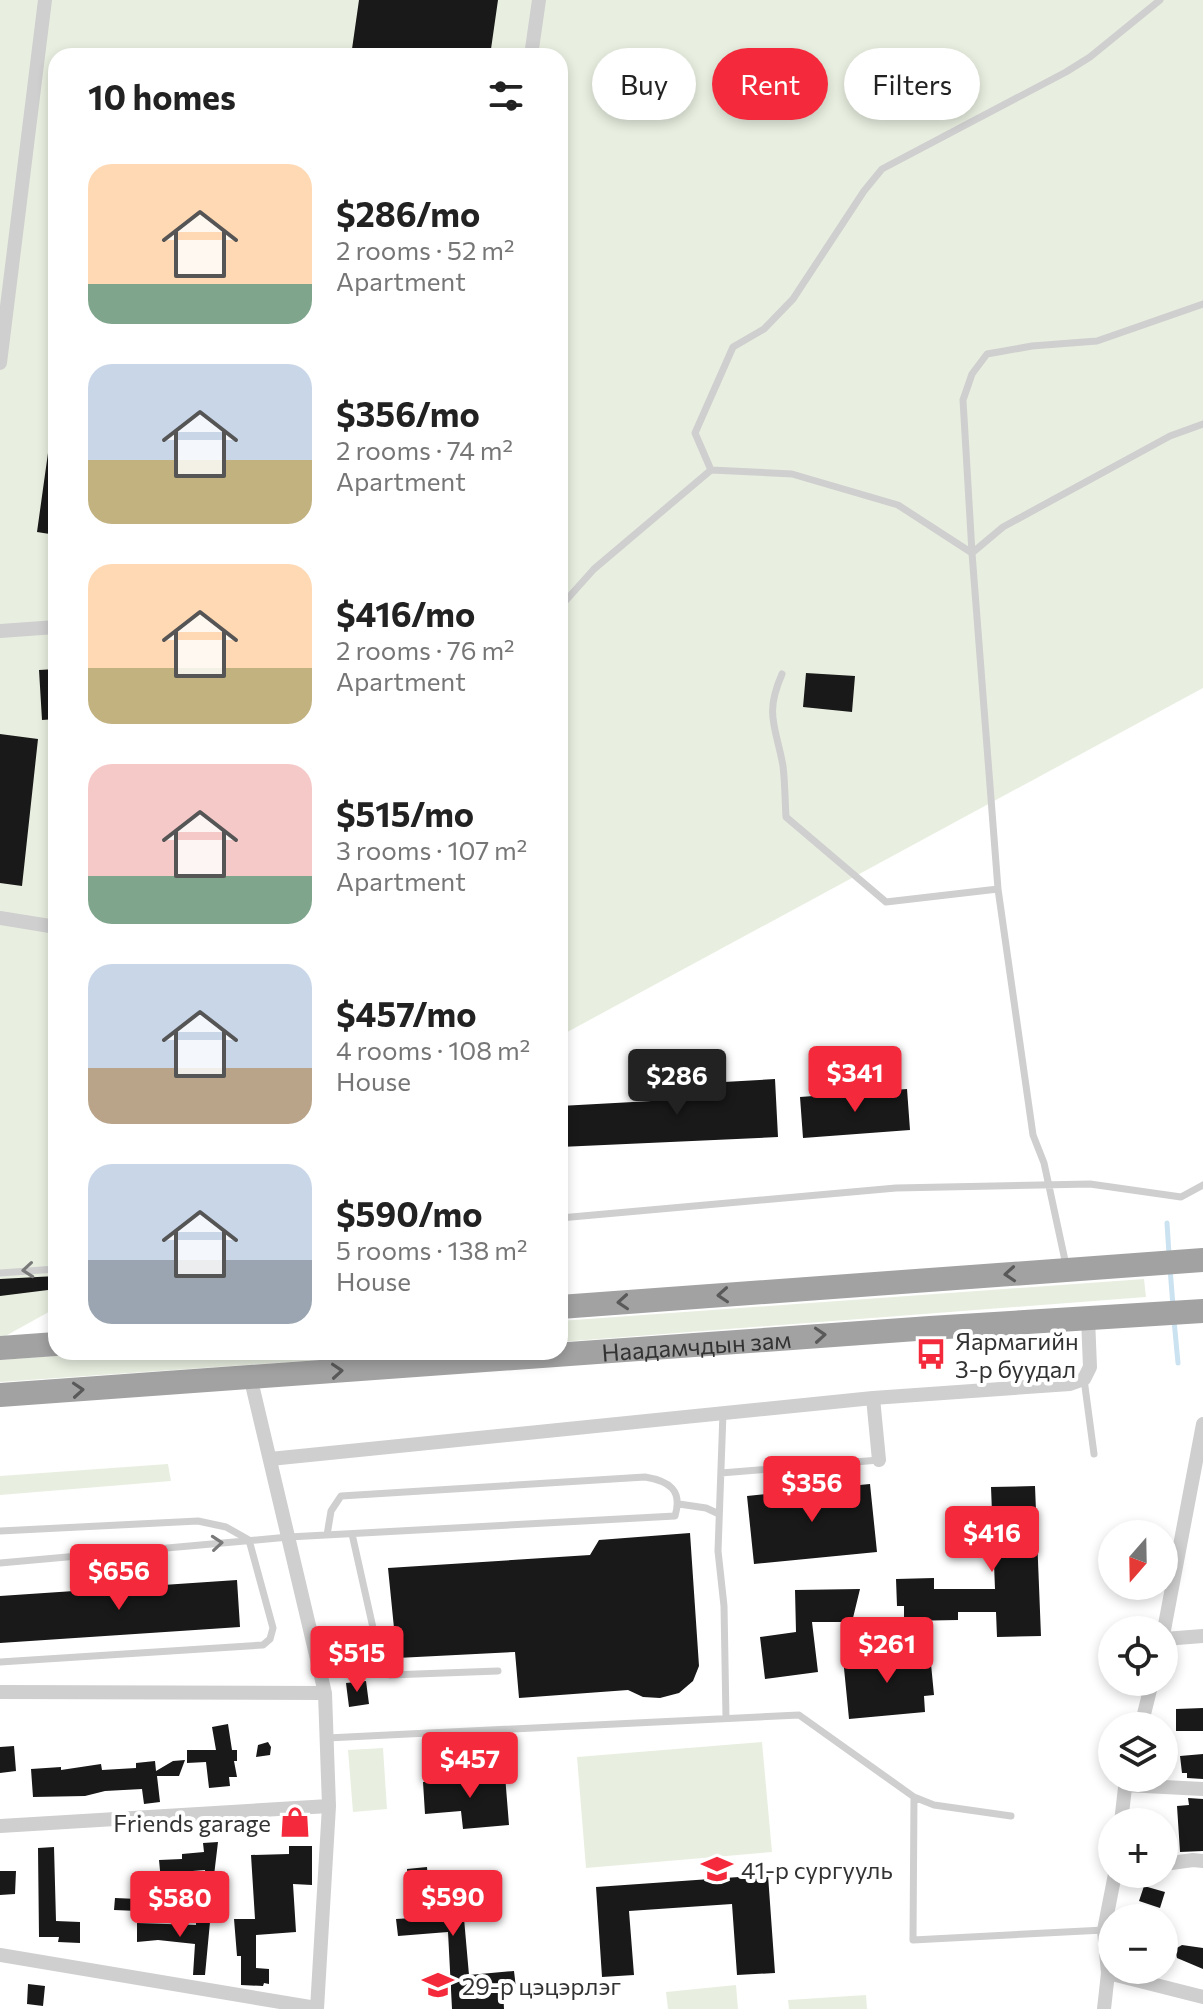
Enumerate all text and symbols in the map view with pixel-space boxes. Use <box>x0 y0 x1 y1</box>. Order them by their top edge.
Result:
chip: Buy <box>592 48 696 120</box>
chip: Rent <box>712 48 828 120</box>
chip: Filters <box>844 48 980 120</box>
icon: filters <box>484 74 528 118</box>
text: 10 homes <box>88 75 236 117</box>
text: $286/mo <box>336 192 480 234</box>
icon: home <box>152 196 248 292</box>
text: 2 rooms · 52 m² <box>336 234 514 265</box>
text: Apartment <box>336 265 466 296</box>
text: $356/mo <box>336 392 480 434</box>
icon: home <box>152 396 248 492</box>
text: 2 rooms · 74 m² <box>336 434 513 465</box>
text: Apartment <box>336 465 466 496</box>
text: $416/mo <box>336 592 475 634</box>
icon: home <box>152 596 248 692</box>
text: 2 rooms · 76 m² <box>336 634 515 665</box>
text: Apartment <box>336 665 466 696</box>
text: $515/mo <box>336 792 474 834</box>
icon: home <box>152 796 248 892</box>
text: 3 rooms · 107 m² <box>336 834 527 865</box>
text: Apartment <box>336 865 466 896</box>
text: $457/mo <box>336 992 477 1034</box>
icon: home <box>152 996 248 1092</box>
text: 4 rooms · 108 m² <box>336 1034 530 1065</box>
pin: $341 <box>808 1046 902 1114</box>
pin: $286 <box>630 1049 724 1117</box>
text: $341 <box>826 1056 884 1087</box>
text: $286 <box>646 1059 708 1090</box>
text: House <box>336 1065 411 1096</box>
text: $590/mo <box>336 1192 483 1234</box>
icon: home <box>152 1196 248 1292</box>
text: 5 rooms · 138 m² <box>336 1234 527 1265</box>
one-way arrow <box>21 1261 34 1278</box>
text: House <box>336 1265 411 1296</box>
one-way arrow <box>1004 1265 1017 1282</box>
one-way arrow <box>716 1286 729 1303</box>
one-way arrow <box>616 1293 629 1310</box>
street label: Наадамчдын зам <box>600 1324 792 1366</box>
place label: Яармагийн 3-р буудал <box>955 1326 1079 1383</box>
one-way arrow <box>814 1327 827 1344</box>
bus stop icon: Яармагийн 3-р буудал <box>914 1337 948 1371</box>
one-way arrow <box>331 1362 344 1379</box>
one-way arrow <box>72 1382 85 1399</box>
pin: $356 <box>765 1456 859 1524</box>
text: $356 <box>781 1466 843 1497</box>
pin: $416 <box>945 1506 1039 1574</box>
text: $416 <box>963 1516 1021 1547</box>
north arrow <box>1098 1520 1178 1600</box>
map controls <box>1098 1520 1178 1984</box>
one-way arrow <box>211 1535 224 1552</box>
pin: $656 <box>72 1544 166 1612</box>
text: $656 <box>88 1554 150 1585</box>
button: locate <box>1098 1616 1178 1696</box>
pin: $261 <box>840 1617 934 1685</box>
pin: $515 <box>310 1626 404 1694</box>
text: $261 <box>858 1627 916 1658</box>
text: $515 <box>328 1636 386 1667</box>
button: layers <box>1098 1712 1178 1792</box>
pin: $457 <box>423 1732 517 1800</box>
text: $457 <box>440 1742 500 1773</box>
shop icon: Friends garage <box>278 1805 312 1839</box>
place label: Friends garage <box>113 1808 271 1837</box>
button: + <box>1098 1808 1178 1888</box>
school or university icon: 41-р сургууль <box>700 1852 734 1886</box>
place label: 41-р сургууль <box>741 1855 893 1884</box>
pin: $590 <box>406 1870 500 1938</box>
pin: $580 <box>133 1871 227 1939</box>
text: $590 <box>421 1880 485 1911</box>
text: $580 <box>148 1881 212 1912</box>
button: − <box>1098 1904 1178 1984</box>
school or university icon: 29-р цэцэрлэг <box>421 1968 455 2002</box>
place label: 29-р цэцэрлэг <box>462 1971 621 2000</box>

